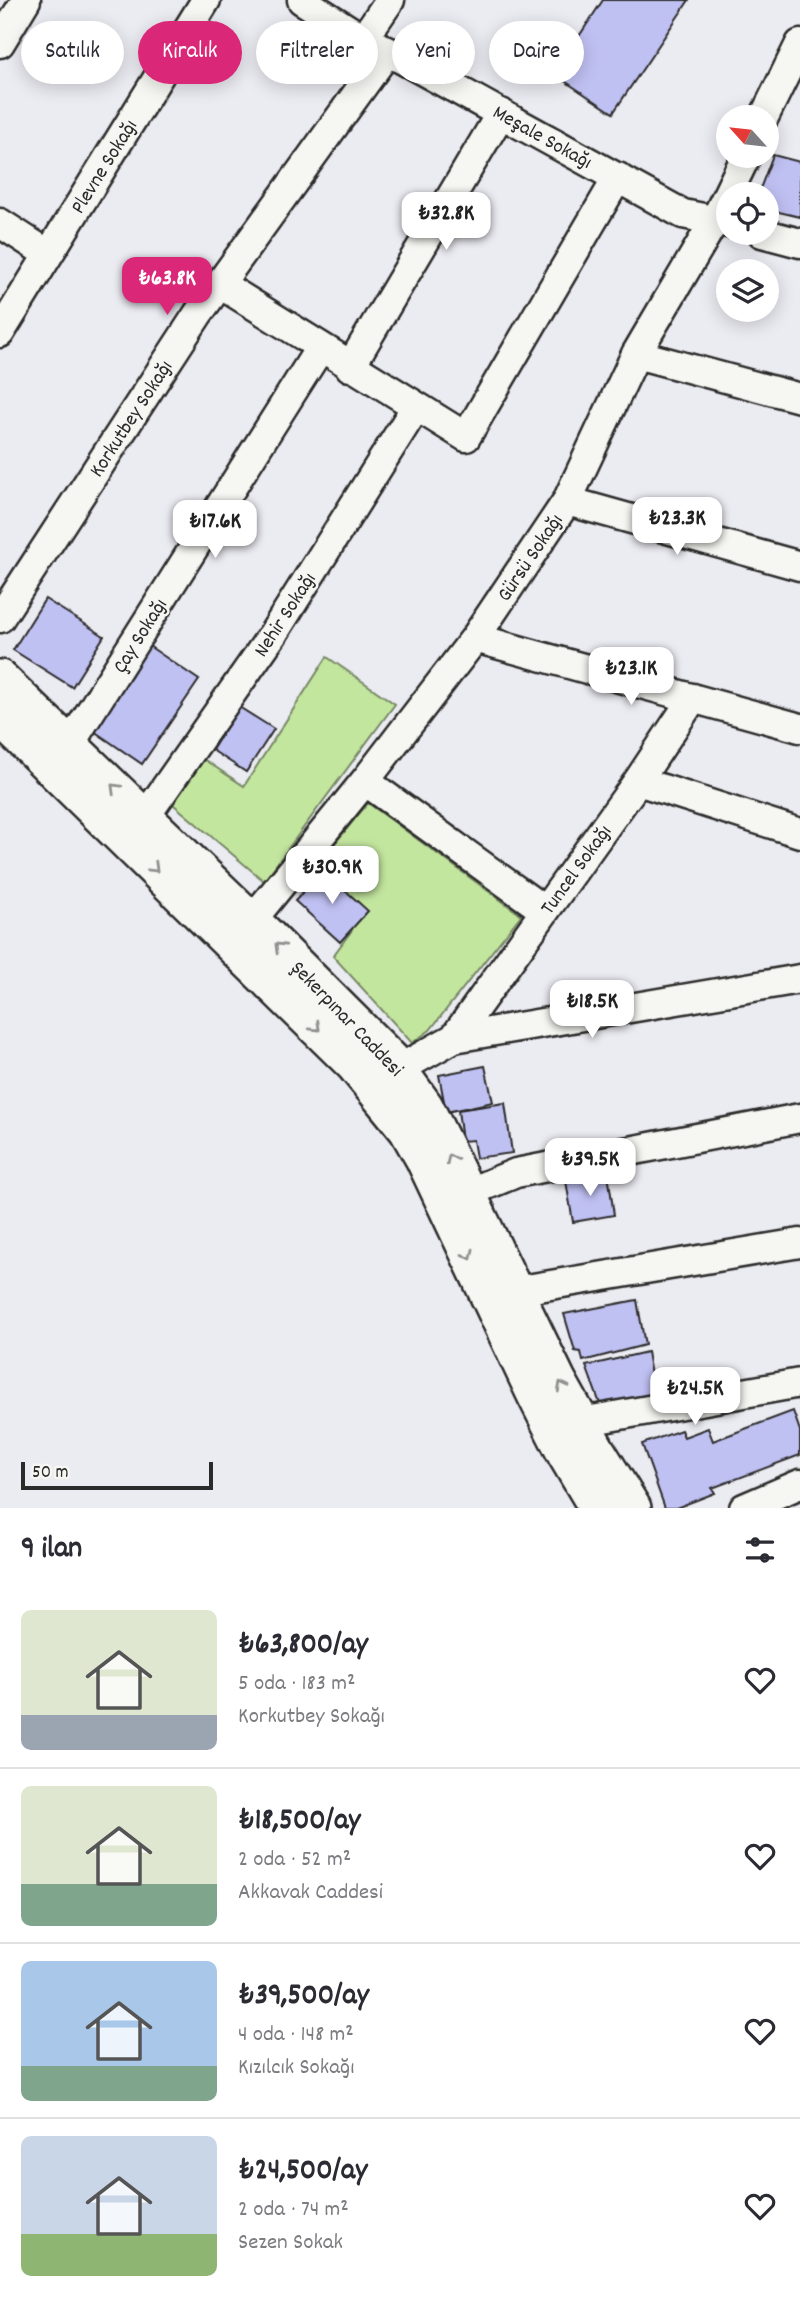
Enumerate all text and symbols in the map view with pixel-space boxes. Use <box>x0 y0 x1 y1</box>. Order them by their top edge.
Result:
chip: Satılık <box>21 21 124 84</box>
chip: Kiralık <box>138 21 242 84</box>
chip: Filtreler <box>256 21 378 84</box>
chip: Yeni <box>392 21 475 84</box>
chip: Daire <box>489 21 584 84</box>
street label: Meşale Sokağı <box>486 99 597 178</box>
north arrow <box>716 105 779 168</box>
map controls <box>716 105 779 322</box>
street label: Plevne Sokağı <box>65 115 146 221</box>
button: locate <box>716 182 779 245</box>
pin: ₺32.8K <box>389 192 503 252</box>
text: ₺32.8K <box>418 198 474 231</box>
pin: ₺63.8K <box>110 258 224 317</box>
button: layers <box>716 259 779 322</box>
text: ₺63.8K <box>138 263 196 296</box>
street label: Korkutbey Sokağı <box>83 355 182 484</box>
pin: ₺23.3K <box>620 498 734 557</box>
pin: ₺17.6K <box>158 500 272 560</box>
text: ₺23.3K <box>648 503 706 536</box>
text: ₺17.6K <box>189 506 241 539</box>
street label: Gürsü Sokağı <box>491 509 572 609</box>
street label: Nehir Sokağı <box>248 567 325 664</box>
street label: Çay Sokağı <box>107 593 176 680</box>
pin: ₺23.1K <box>574 648 688 707</box>
text: ₺23.1K <box>605 653 657 686</box>
one-way arrow <box>110 784 123 797</box>
street label: Tuncel Sokağı <box>534 820 620 922</box>
pin: ₺30.9K <box>275 846 389 906</box>
text: ₺30.9K <box>302 852 362 885</box>
one-way arrow <box>146 860 158 872</box>
one-way arrow <box>274 942 287 955</box>
street label: Şekerpınar Caddesi <box>283 955 409 1085</box>
pin: ₺18.5K <box>535 981 649 1040</box>
text: ₺18.5K <box>566 986 618 1019</box>
one-way arrow <box>308 1019 321 1032</box>
pin: ₺39.5K <box>533 1138 647 1198</box>
text: ₺39.5K <box>561 1144 619 1177</box>
one-way arrow <box>446 1154 460 1166</box>
one-way arrow <box>461 1247 475 1260</box>
pin: ₺24.5K <box>638 1368 752 1427</box>
text: ₺24.5K <box>666 1373 724 1406</box>
one-way arrow <box>556 1381 570 1393</box>
scale bar <box>21 1459 214 1491</box>
text: 50 m <box>32 1460 69 1487</box>
text: 9 ilan <box>21 1529 82 1572</box>
icon: filters <box>741 1531 779 1569</box>
text: ₺63,800/ay <box>238 1625 368 1668</box>
icon: home <box>77 1638 161 1722</box>
icon: heart <box>741 1661 779 1699</box>
text: 5 oda · 183 m² <box>238 1668 355 1701</box>
text: Korkutbey Sokağı <box>238 1701 385 1734</box>
text: ₺18,500/ay <box>238 1801 360 1844</box>
icon: home <box>77 1814 161 1898</box>
icon: heart <box>741 1837 779 1875</box>
text: 2 oda · 52 m² <box>238 1844 351 1877</box>
text: Akkavak Caddesi <box>238 1877 383 1910</box>
text: ₺39,500/ay <box>238 1976 369 2019</box>
icon: home <box>77 1989 161 2073</box>
icon: heart <box>741 2012 779 2050</box>
text: 4 oda · 148 m² <box>238 2019 354 2052</box>
text: Kızılcık Sokağı <box>238 2052 354 2085</box>
text: ₺24,500/ay <box>238 2151 367 2194</box>
icon: home <box>77 2164 161 2248</box>
icon: heart <box>741 2187 779 2225</box>
text: 2 oda · 74 m² <box>238 2194 349 2227</box>
text: Sezen Sokak <box>238 2227 343 2260</box>

